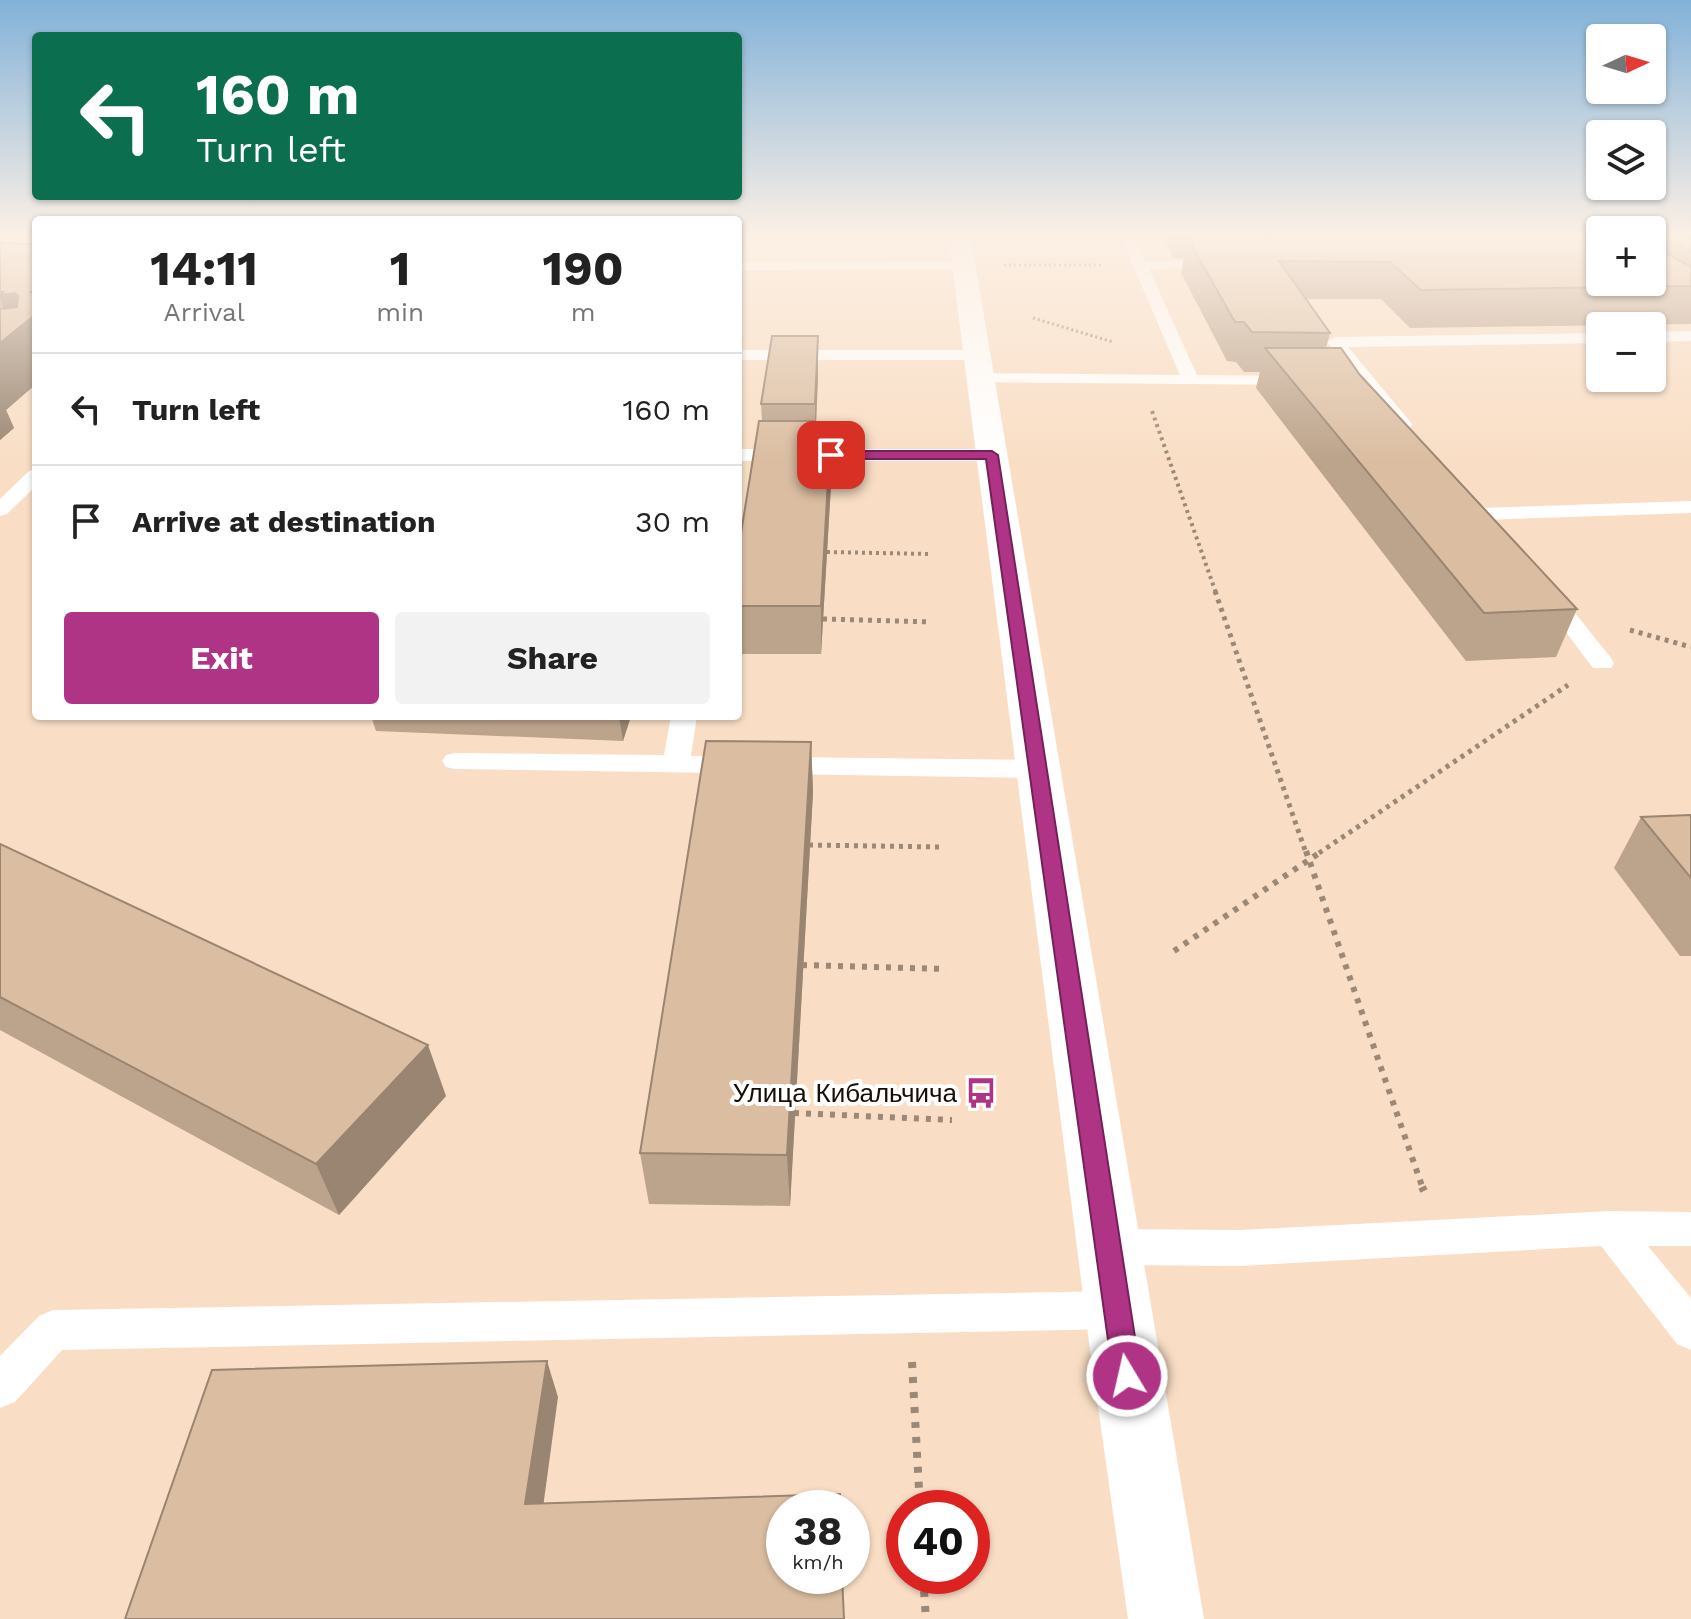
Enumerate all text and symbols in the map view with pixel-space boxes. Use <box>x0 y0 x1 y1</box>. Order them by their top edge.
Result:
north arrow <box>1586 24 1666 104</box>
map controls <box>1586 24 1666 392</box>
text: 160 m <box>196 62 359 128</box>
icon: left <box>64 64 168 168</box>
button: layers <box>1586 120 1666 200</box>
text: Turn left <box>196 129 346 171</box>
button: + <box>1586 216 1666 296</box>
text: 14:11 <box>150 240 258 297</box>
text: 1 <box>390 240 411 297</box>
text: 190 <box>542 240 624 297</box>
text: Arrival <box>164 297 245 327</box>
text: min <box>376 297 424 327</box>
text: m <box>571 297 595 327</box>
button: − <box>1586 312 1666 392</box>
icon: left <box>64 387 108 431</box>
text: Turn left <box>132 392 260 427</box>
text: 160 m <box>623 392 710 427</box>
pin <box>797 421 865 489</box>
icon: arrive <box>809 433 853 477</box>
icon: arrive <box>64 499 108 543</box>
text: Arrive at destination <box>132 504 436 539</box>
text: 30 m <box>635 504 710 539</box>
button: Exit <box>64 612 379 704</box>
button: Share <box>395 612 710 704</box>
bus stop icon: Улица Кибальчича <box>964 1076 998 1110</box>
place label: Улица Кибальчича <box>733 1078 958 1108</box>
position arrow <box>1085 1334 1169 1418</box>
speed limit sign: 40 <box>886 1490 990 1594</box>
text: 38 <box>794 1508 842 1555</box>
text: km/h <box>792 1550 844 1574</box>

